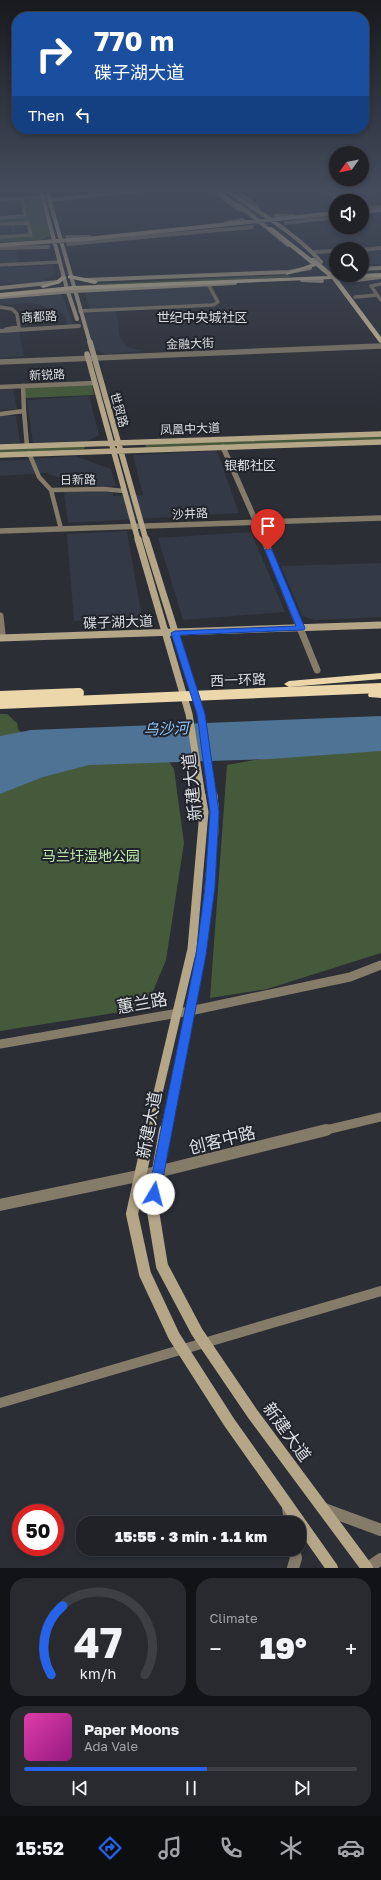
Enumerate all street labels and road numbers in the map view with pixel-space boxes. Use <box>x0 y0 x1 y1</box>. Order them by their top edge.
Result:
street label: 商都路 <box>21 308 57 325</box>
street label: 金融大街 <box>166 335 214 352</box>
street label: 新锐路 <box>29 366 65 383</box>
street label: 世贸路 <box>107 390 132 429</box>
street label: 凤凰中大道 <box>160 420 220 437</box>
street label: 日新路 <box>60 472 96 487</box>
street label: 沙井路 <box>172 505 208 522</box>
street label: 碟子湖大道 <box>83 612 153 631</box>
street label: 西一环路 <box>210 670 266 689</box>
street label: 新建大道 <box>178 752 205 822</box>
street label: 蕙兰路 <box>115 988 169 1017</box>
street label: 新建大道 <box>132 1090 165 1160</box>
street label: 创客中路 <box>186 1121 257 1158</box>
street label: 新建大道 <box>259 1398 316 1465</box>

